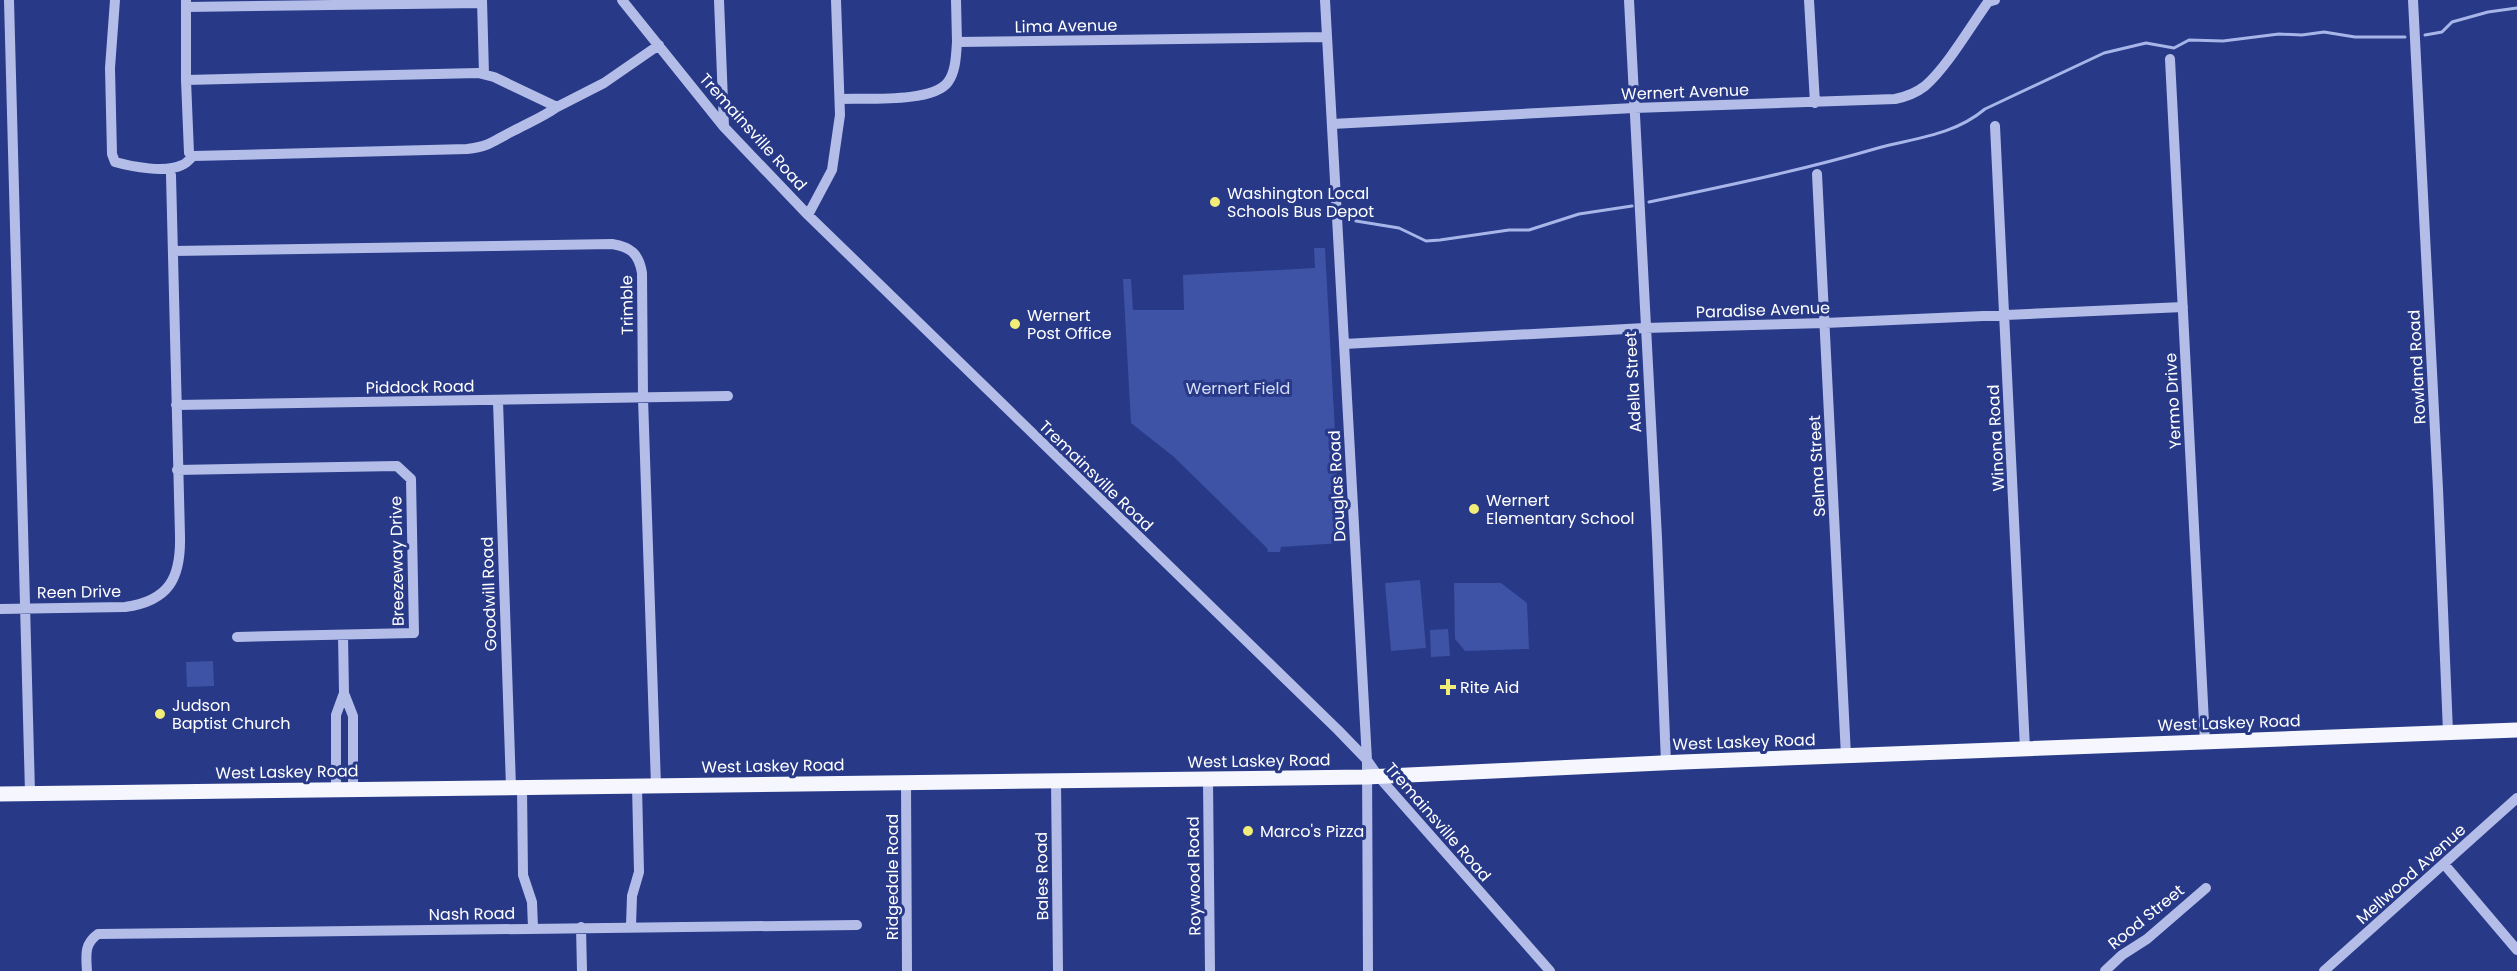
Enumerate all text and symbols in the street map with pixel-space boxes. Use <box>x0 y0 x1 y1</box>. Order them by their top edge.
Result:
street label: Lima Avenue <box>1015 14 1118 38</box>
street label: Tremainsville Road <box>694 68 812 196</box>
street label: Wernert Avenue <box>1621 78 1749 106</box>
place label: Washington Local Schools Bus Depot <box>1227 182 1374 223</box>
marker: Washington Local Schools Bus Depot <box>1208 195 1222 209</box>
street label: Trimble <box>615 275 639 335</box>
street label: Paradise Avenue <box>1696 296 1831 324</box>
place label: Wernert Post Office <box>1027 304 1112 345</box>
street label: Rowland Road <box>2403 309 2431 425</box>
marker: Wernert Post Office <box>1008 317 1022 331</box>
street label: Adella Street <box>1619 331 1647 433</box>
street label: Yermo Drive <box>2159 352 2187 450</box>
street label: Piddock Road <box>365 375 475 399</box>
park label: Wernert Field <box>1186 377 1290 400</box>
street label: Winona Road <box>1982 384 2010 492</box>
street label: Selma Street <box>1803 414 1831 517</box>
street label: Tremainsville Road <box>1034 415 1158 537</box>
street label: Douglas Road <box>1323 430 1351 542</box>
place label: Wernert Elementary School <box>1486 489 1634 530</box>
street label: Breezeway Drive <box>384 496 410 626</box>
marker: Wernert Elementary School <box>1467 502 1481 516</box>
street label: Goodwill Road <box>476 536 502 652</box>
street label: Reen Drive <box>37 580 121 604</box>
place label: Rite Aid <box>1460 676 1519 699</box>
marker: Rite Aid <box>1441 680 1455 694</box>
place label: Judson Baptist Church <box>172 694 290 735</box>
marker: Judson Baptist Church <box>153 707 167 721</box>
street label: West Laskey Road <box>2157 709 2301 737</box>
street label: West Laskey Road <box>1672 728 1816 756</box>
street label: West Laskey Road <box>1187 748 1331 774</box>
street label: West Laskey Road <box>701 753 845 779</box>
street label: Tremainsville Road <box>1380 757 1496 887</box>
street label: West Laskey Road <box>215 759 359 785</box>
street label: Ridgedale Road <box>881 814 904 940</box>
street label: Roywood Road <box>1181 816 1207 936</box>
street label: Mellwood Avenue <box>2351 818 2471 930</box>
place label: Marco's Pizza <box>1260 820 1364 843</box>
marker: Marco's Pizza <box>1241 824 1255 838</box>
street label: Bales Road <box>1030 831 1054 921</box>
street label: Rood Street <box>2103 879 2189 955</box>
street label: Nash Road <box>429 902 515 926</box>

